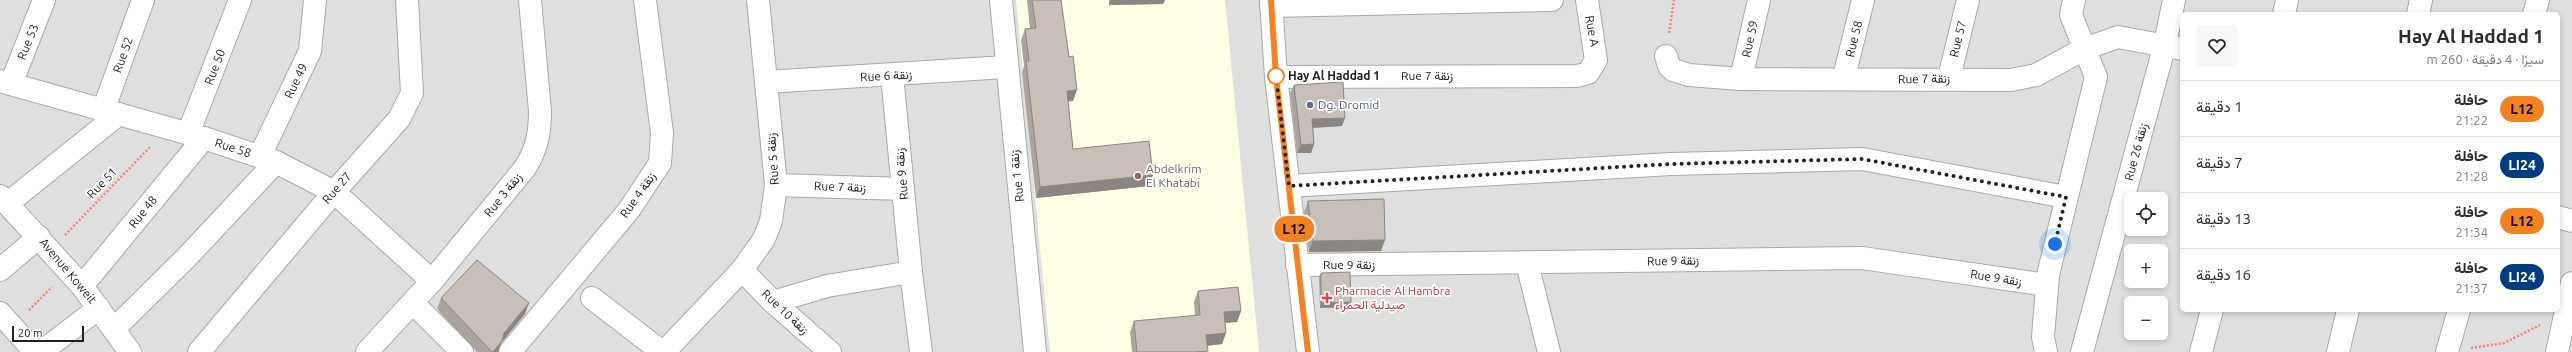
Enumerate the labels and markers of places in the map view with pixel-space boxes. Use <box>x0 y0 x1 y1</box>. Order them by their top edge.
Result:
marker: Hay Al Haddad 1 <box>1267 67 1285 85</box>
place label: Hay Al Haddad 1 <box>1288 69 1380 82</box>
place label: Dg. Dromid <box>1318 98 1379 111</box>
marker: Dg. Dromid <box>1305 100 1315 110</box>
place label: Abdelkrim El Khatabi <box>1146 162 1202 189</box>
marker: Abdelkrim El Khatabi <box>1133 171 1143 181</box>
place label: Pharmacie Al Hambra صيدلية الحمراء <box>1335 284 1450 313</box>
marker: Pharmacie Al Hambra صيدلية الحمراء <box>1322 293 1332 303</box>

